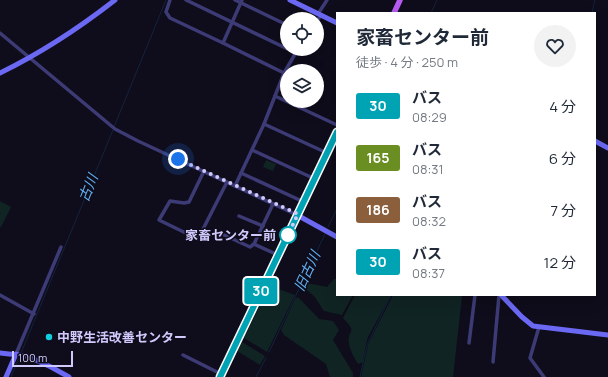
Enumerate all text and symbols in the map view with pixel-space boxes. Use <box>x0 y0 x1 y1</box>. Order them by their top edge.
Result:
map controls <box>280 12 324 108</box>
button: locate <box>280 12 324 56</box>
text: 家畜センター前 <box>356 24 489 50</box>
button: heart <box>534 25 576 67</box>
text: 徒歩 · 4 分 · 250 m <box>356 53 458 71</box>
button: layers <box>280 64 324 108</box>
text: バス <box>412 87 442 108</box>
text: 30 <box>369 96 387 115</box>
text: 4 分 <box>549 96 576 117</box>
text: 08:29 <box>412 108 447 126</box>
text: バス <box>412 139 442 160</box>
text: 165 <box>366 148 390 167</box>
text: 6 分 <box>549 148 576 169</box>
your location <box>168 149 188 169</box>
text: 08:31 <box>412 160 444 178</box>
water label: 古川 <box>73 169 102 204</box>
text: バス <box>412 191 442 212</box>
text: 186 <box>366 200 390 219</box>
text: 7 分 <box>550 200 576 221</box>
text: 08:32 <box>412 212 446 230</box>
place label: 家畜センター前 <box>185 226 276 244</box>
marker: 家畜センター前 <box>279 226 297 244</box>
text: バス <box>412 243 442 264</box>
water label: 旧古川 <box>289 246 325 294</box>
text: 30 <box>369 252 387 271</box>
text: 12 分 <box>544 252 576 273</box>
text: 08:37 <box>412 264 445 282</box>
line badge: 30 <box>243 278 279 304</box>
text: 30 <box>252 281 270 300</box>
place label: 中野生活改善センター <box>57 328 187 346</box>
marker: 中野生活改善センター <box>44 332 54 342</box>
scale bar <box>12 349 73 368</box>
text: 100 m <box>18 350 47 365</box>

